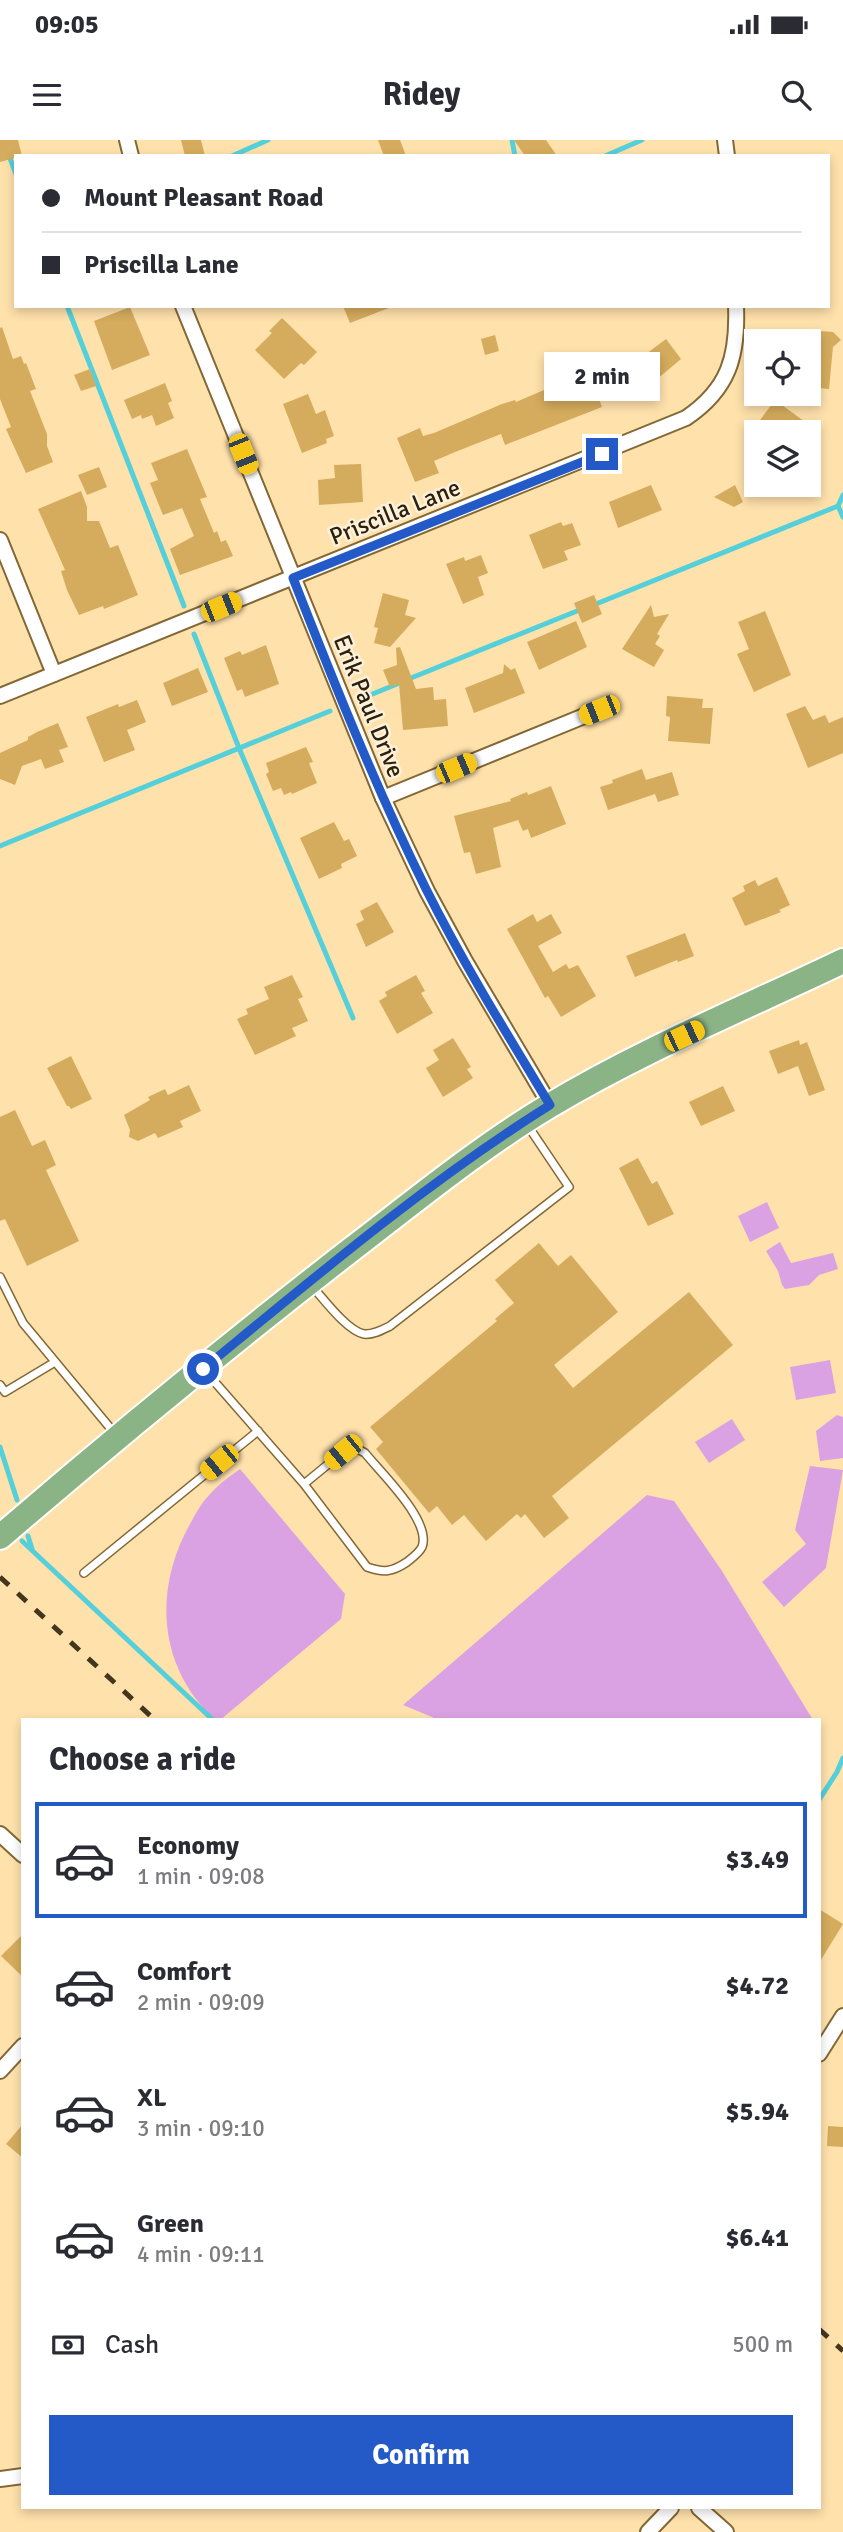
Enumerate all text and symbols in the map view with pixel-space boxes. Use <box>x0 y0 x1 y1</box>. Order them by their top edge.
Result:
text: 09:05 <box>35 9 99 41</box>
text: Ridey <box>382 75 461 114</box>
icon: menu <box>28 76 66 114</box>
icon: search <box>777 76 815 114</box>
text: Mount Pleasant Road <box>84 182 324 214</box>
text: Priscilla Lane <box>84 249 239 281</box>
map controls <box>744 329 821 497</box>
button: locate <box>744 329 821 406</box>
callout: 2 min <box>544 352 660 402</box>
text: 2 min <box>574 362 630 391</box>
button: layers <box>744 420 821 497</box>
car <box>226 431 261 477</box>
route end <box>586 438 618 470</box>
street label: Priscilla Lane <box>325 472 465 552</box>
car <box>198 589 245 625</box>
street label: Erik Paul Drive <box>327 630 411 782</box>
car <box>576 692 623 728</box>
car <box>433 750 480 786</box>
car <box>661 1018 708 1054</box>
route start <box>187 1353 219 1385</box>
car <box>321 1431 366 1473</box>
car <box>197 1441 242 1483</box>
text: Choose a ride <box>49 1740 236 1779</box>
icon: car <box>53 1829 116 1892</box>
text: Economy <box>137 1830 239 1862</box>
text: $3.49 <box>725 1844 789 1876</box>
text: 1 min · 09:08 <box>137 1862 265 1891</box>
icon: car <box>53 1955 116 2018</box>
text: Comfort <box>137 1956 231 1988</box>
text: $4.72 <box>725 1970 789 2002</box>
text: 2 min · 09:09 <box>137 1988 265 2017</box>
icon: car <box>53 2081 116 2144</box>
text: XL <box>137 2082 167 2114</box>
text: $5.94 <box>725 2096 789 2128</box>
text: 3 min · 09:10 <box>137 2114 265 2143</box>
icon: car <box>53 2207 116 2270</box>
text: Green <box>137 2208 204 2240</box>
text: $6.41 <box>725 2222 789 2254</box>
text: 4 min · 09:11 <box>137 2240 265 2269</box>
icon: cash <box>49 2326 87 2364</box>
text: Cash <box>105 2329 159 2361</box>
text: 500 m <box>732 2330 793 2359</box>
button: Confirm <box>49 2415 793 2495</box>

